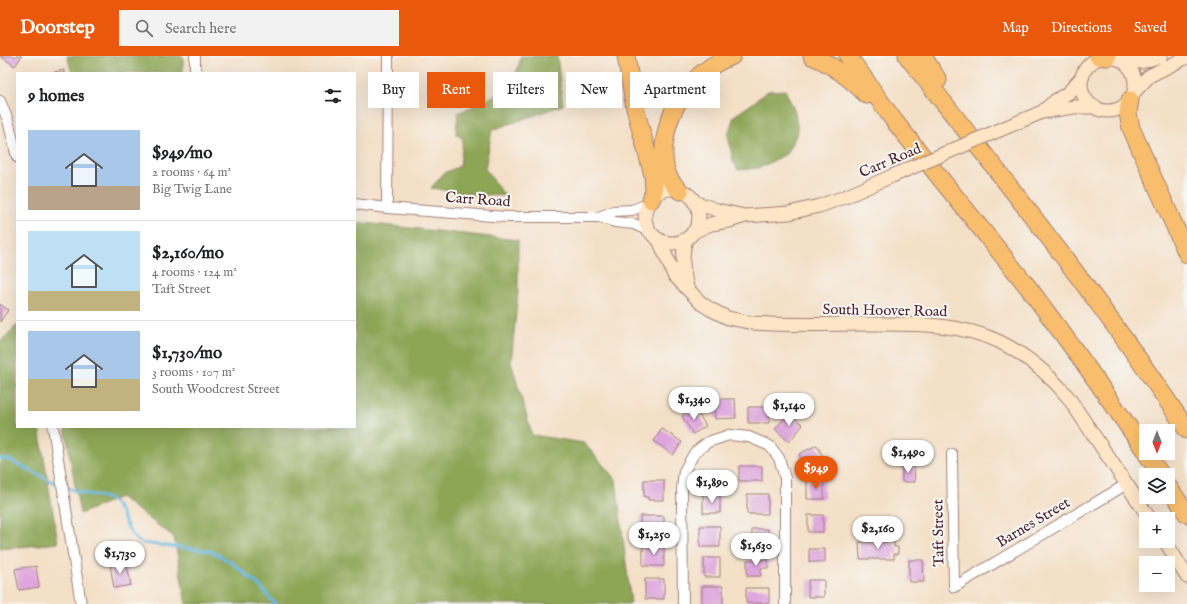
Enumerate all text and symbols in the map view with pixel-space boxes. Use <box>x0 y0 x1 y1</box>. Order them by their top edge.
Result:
search box <box>119 10 399 46</box>
text: Doorstep <box>20 16 95 40</box>
icon: search <box>133 17 155 39</box>
text: Search here <box>165 19 236 38</box>
text: Map <box>1002 19 1029 37</box>
text: Directions <box>1051 19 1112 37</box>
text: Saved <box>1134 19 1167 37</box>
chip: Buy <box>368 72 419 108</box>
chip: Rent <box>427 72 485 108</box>
chip: Filters <box>493 72 558 108</box>
chip: New <box>566 72 622 108</box>
chip: Apartment <box>630 72 720 108</box>
icon: filters <box>322 85 344 107</box>
text: 9 homes <box>28 86 84 107</box>
street label: Carr Road <box>856 139 925 182</box>
text: $949/mo <box>152 143 212 164</box>
icon: home <box>60 146 108 194</box>
text: 2 rooms · 64 m² <box>152 164 231 181</box>
text: Big Twig Lane <box>152 181 232 198</box>
street label: Carr Road <box>445 188 512 211</box>
text: $2,160/mo <box>152 243 224 264</box>
icon: home <box>60 247 108 295</box>
text: 4 rooms · 124 m² <box>152 264 237 281</box>
text: Taft Street <box>152 281 210 298</box>
street label: South Hoover Road <box>822 300 949 321</box>
text: $1,730/mo <box>152 343 222 364</box>
icon: home <box>60 347 108 395</box>
text: 3 rooms · 107 m² <box>152 364 235 381</box>
text: South Woodcrest Street <box>152 381 280 398</box>
pin: $1,340 <box>661 387 727 421</box>
text: $1,340 <box>677 391 711 408</box>
pin: $1,140 <box>756 393 822 427</box>
text: $1,140 <box>772 397 806 414</box>
north arrow <box>1139 424 1175 460</box>
map controls <box>1139 424 1175 592</box>
pin: $1,490 <box>875 440 941 474</box>
text: $1,490 <box>891 444 925 461</box>
pin: $949 <box>792 456 840 490</box>
text: $949 <box>804 460 828 477</box>
button: layers <box>1139 468 1175 504</box>
pin: $1,890 <box>679 470 745 504</box>
text: $1,890 <box>696 474 728 491</box>
street label: Barnes Street <box>993 493 1074 552</box>
street label: Taft Street <box>928 499 949 567</box>
button: + <box>1139 512 1175 548</box>
pin: $2,160 <box>845 516 911 550</box>
text: $2,160 <box>861 520 895 537</box>
pin: $1,250 <box>621 522 687 556</box>
text: $1,250 <box>638 526 670 543</box>
pin: $1,630 <box>723 533 789 567</box>
text: $1,630 <box>740 537 772 554</box>
pin: $1,730 <box>87 541 153 575</box>
text: $1,730 <box>104 545 136 562</box>
button: − <box>1139 556 1175 592</box>

